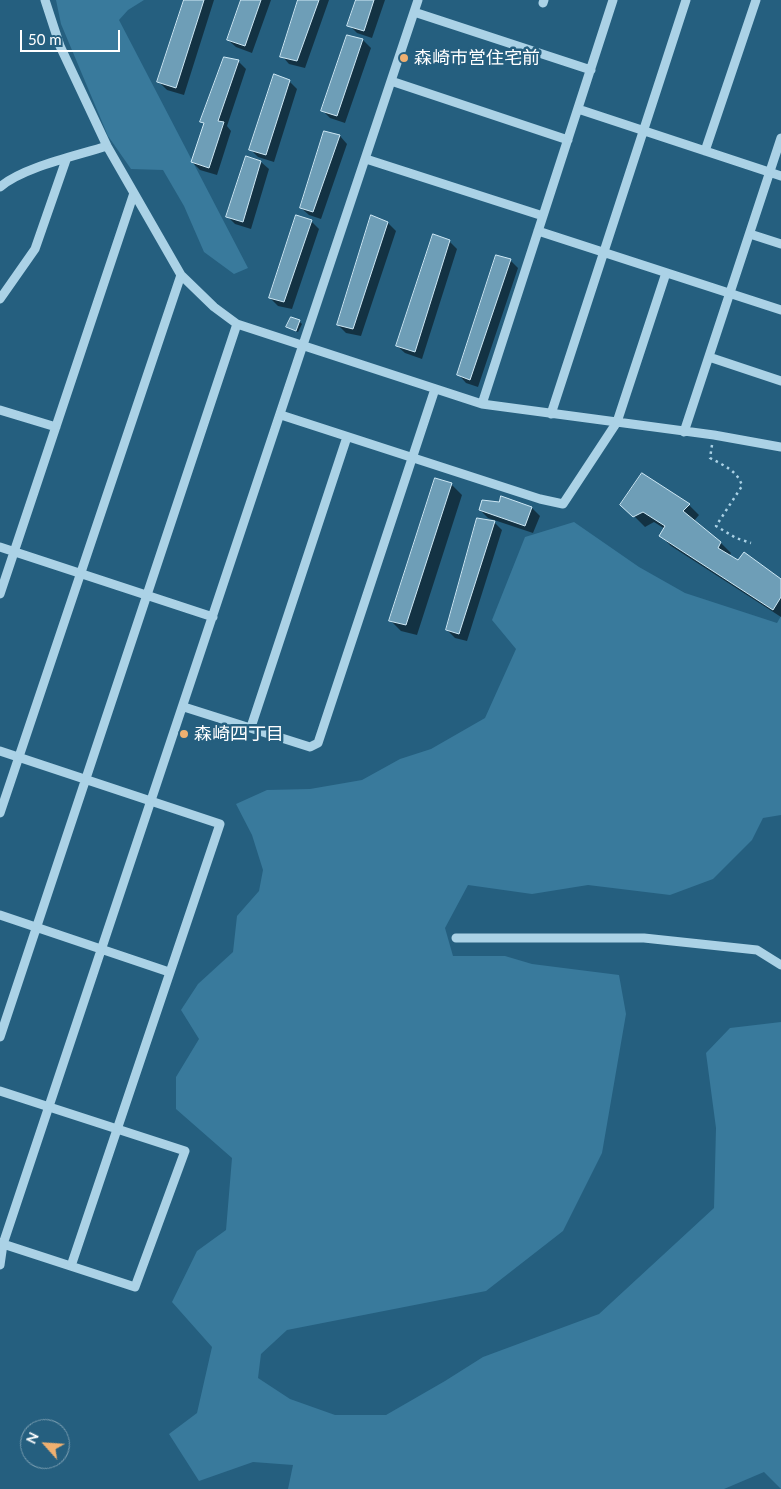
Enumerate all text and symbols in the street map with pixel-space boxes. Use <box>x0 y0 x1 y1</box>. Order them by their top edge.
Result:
scale bar <box>22 20 122 52</box>
text: 50 m <box>28 30 62 48</box>
place label: 森崎市営住宅前 <box>414 47 540 69</box>
marker: 森崎市営住宅前 <box>398 52 410 64</box>
place label: 森崎四丁目 <box>194 723 284 745</box>
marker: 森崎四丁目 <box>178 728 190 740</box>
north arrow <box>20 1419 70 1469</box>
text: N <box>22 1429 42 1446</box>

